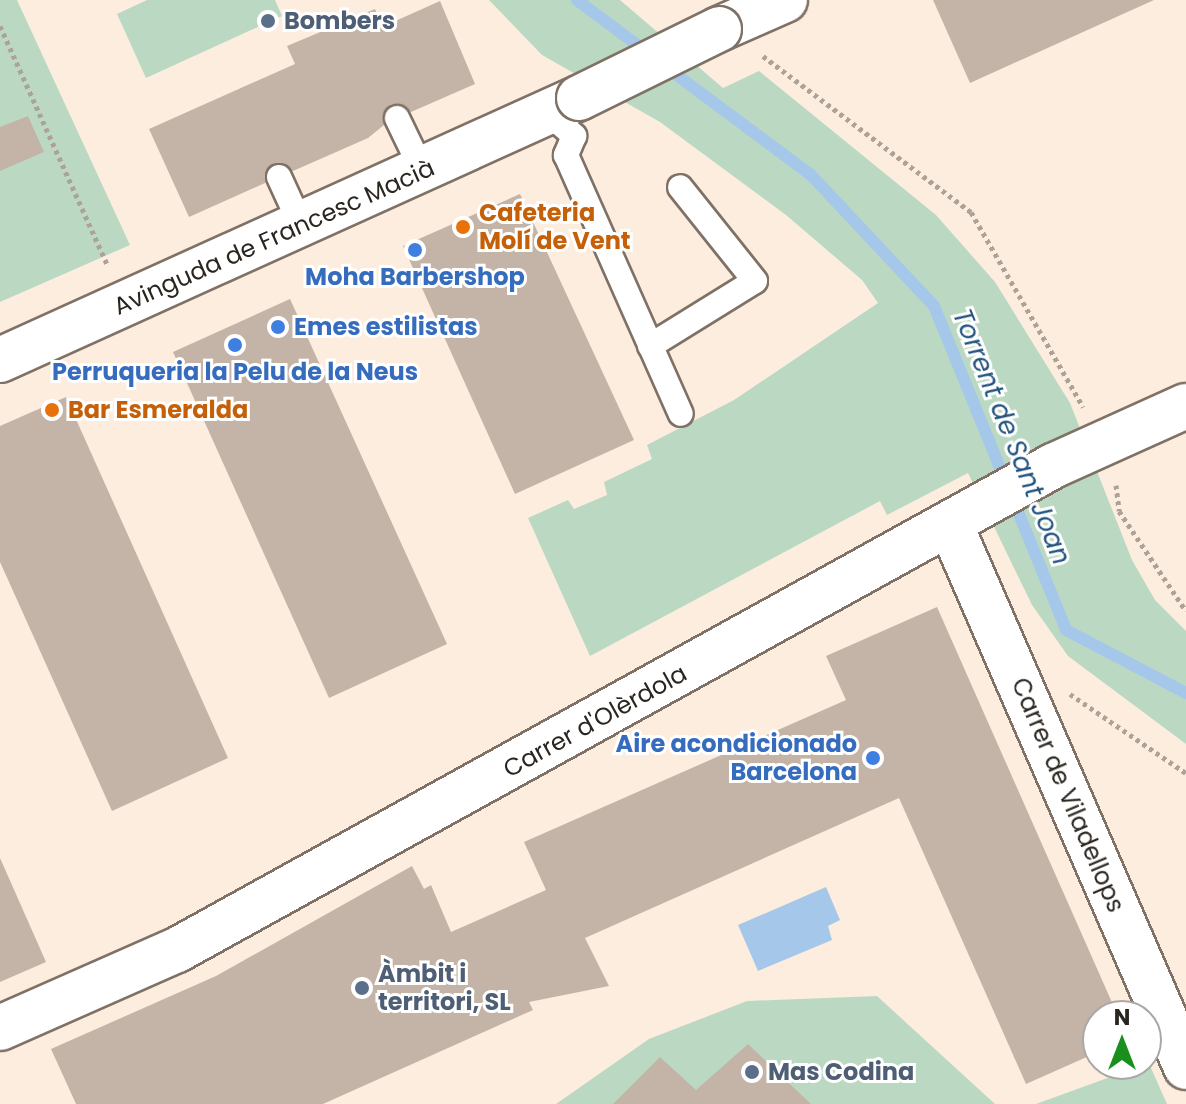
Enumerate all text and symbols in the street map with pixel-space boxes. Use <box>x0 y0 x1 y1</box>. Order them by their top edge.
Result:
place label: Bombers <box>284 7 395 35</box>
marker: Bombers <box>259 12 277 30</box>
street label: Avinguda de Francesc Macià <box>109 153 439 321</box>
place label: Cafeteria Molí de Vent <box>479 199 631 255</box>
marker: Cafeteria Molí de Vent <box>454 218 472 236</box>
marker: Moha Barbershop <box>406 241 424 259</box>
place label: Moha Barbershop <box>305 263 525 291</box>
water label: Torrent de Sant Joan <box>945 305 1077 569</box>
place label: Emes estilistas <box>294 313 478 341</box>
marker: Emes estilistas <box>269 318 287 336</box>
marker: Perruqueria la Pelu de la Neus <box>226 336 244 354</box>
place label: Perruqueria la Pelu de la Neus <box>52 358 418 386</box>
place label: Bar Esmeralda <box>68 396 248 424</box>
marker: Bar Esmeralda <box>43 401 61 419</box>
street label: Carrer d'Olèrdola <box>498 659 692 783</box>
street label: Carrer de Viladellops <box>1006 674 1130 916</box>
place label: Aire acondicionado Barcelona <box>615 730 857 786</box>
marker: Aire acondicionado Barcelona <box>864 749 882 767</box>
place label: Àmbit i territori, SL <box>378 960 511 1016</box>
marker: Àmbit i territori, SL <box>353 979 371 997</box>
north arrow <box>1082 1000 1162 1080</box>
text: N <box>1114 1002 1130 1033</box>
place label: Mas Codina <box>768 1058 914 1086</box>
marker: Mas Codina <box>743 1063 761 1081</box>

